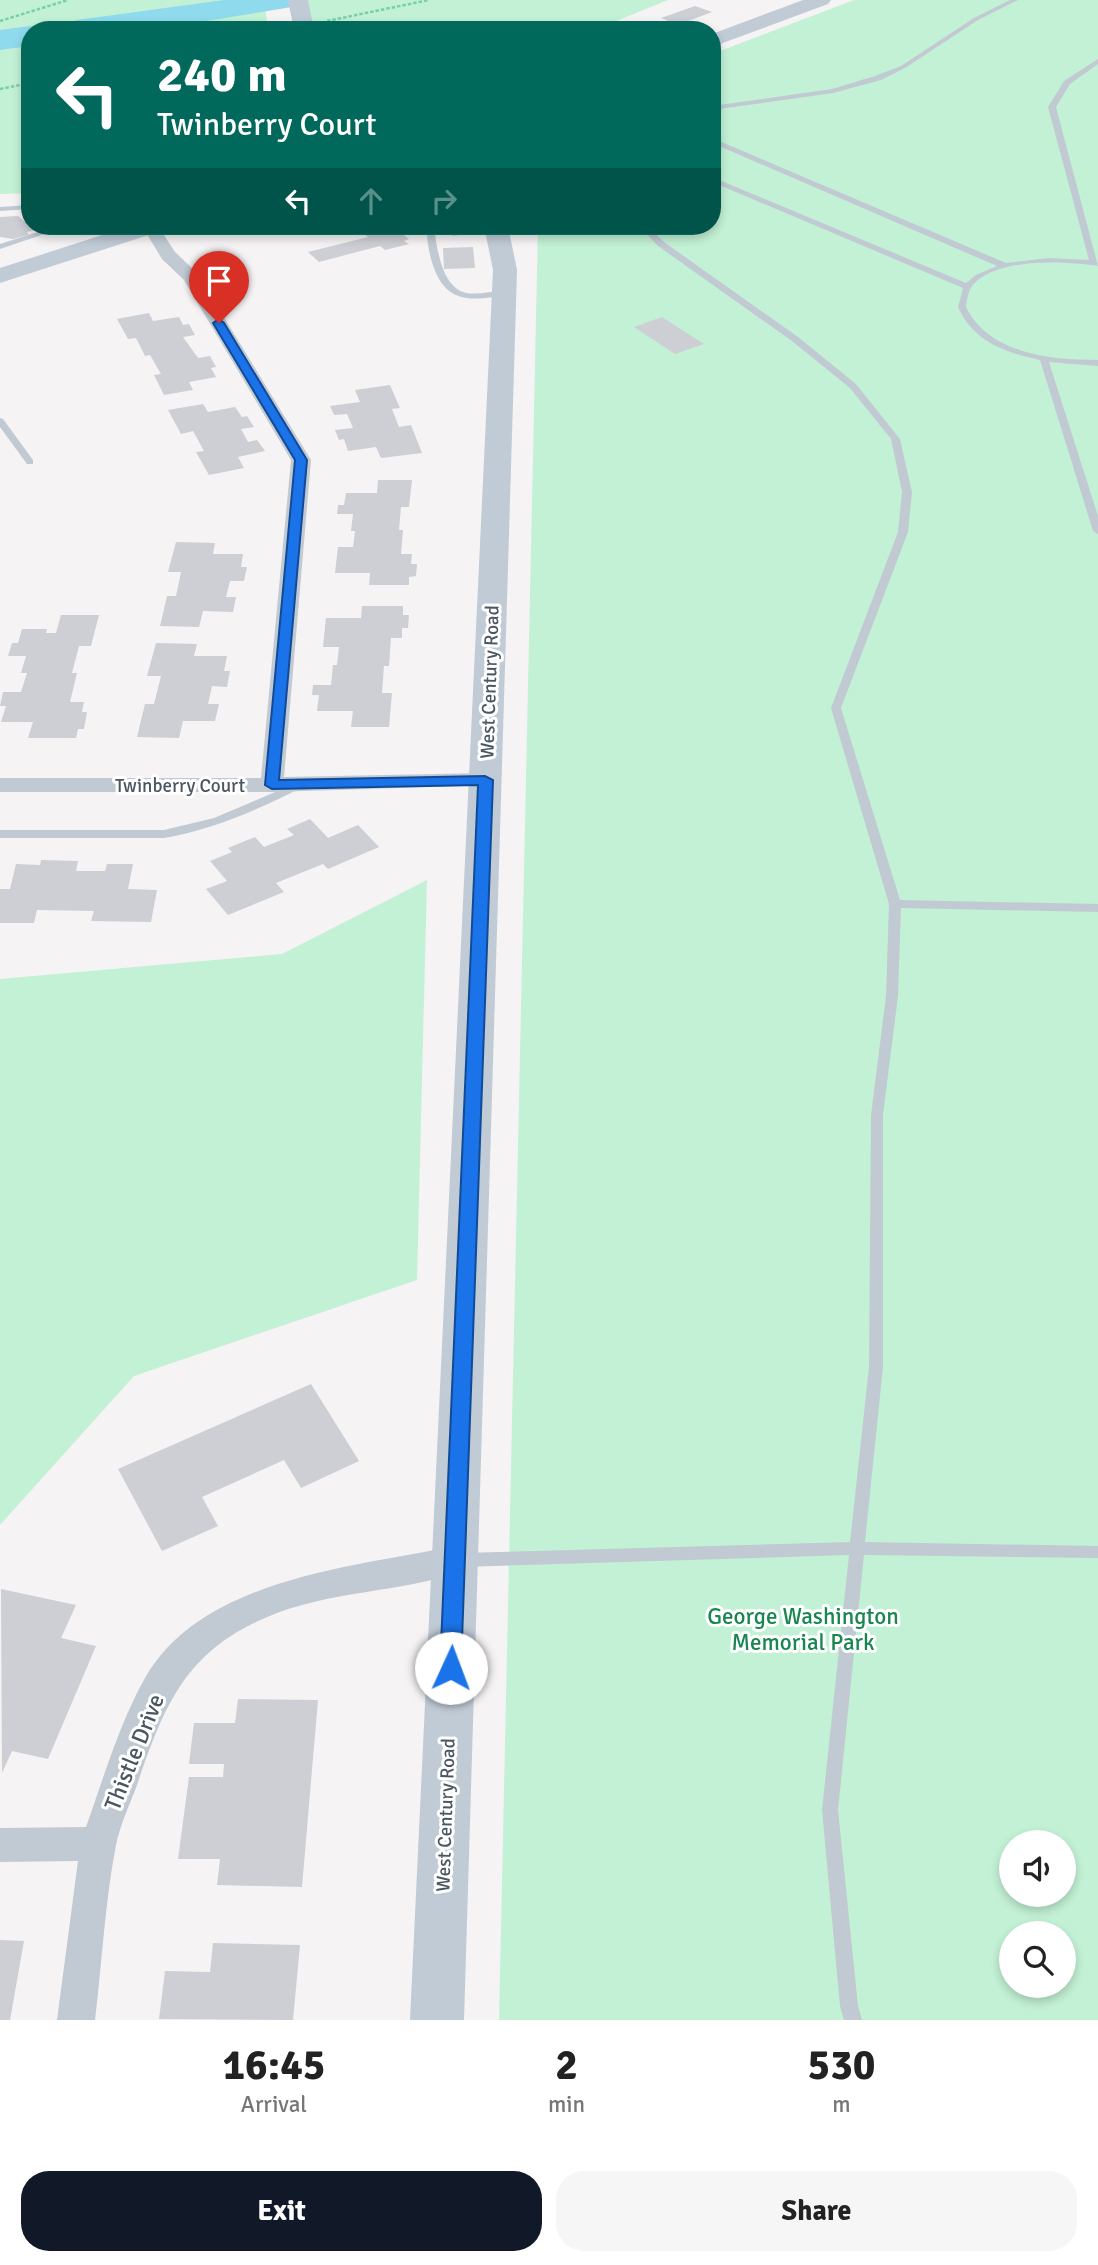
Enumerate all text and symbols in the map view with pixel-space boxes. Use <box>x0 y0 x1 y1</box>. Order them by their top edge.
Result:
text: 240 m <box>157 45 287 105</box>
icon: left <box>42 49 133 140</box>
text: Twinberry Court <box>157 105 376 144</box>
icon: left <box>279 182 317 220</box>
icon: ahead <box>352 182 390 220</box>
icon: right <box>425 182 463 220</box>
pin <box>189 251 249 323</box>
icon: arrive <box>200 262 238 300</box>
street label: West Century Road <box>475 605 505 759</box>
street label: Twinberry Court <box>115 774 245 798</box>
park label: George Washington Memorial Park <box>707 1602 899 1657</box>
position arrow <box>414 1631 488 1705</box>
street label: Thistle Drive <box>98 1690 171 1815</box>
street label: West Century Road <box>431 1738 461 1892</box>
map controls <box>999 1830 1076 1998</box>
button: sound <box>999 1830 1076 1907</box>
button: search <box>999 1921 1076 1998</box>
text: 16:45 <box>222 2040 326 2091</box>
text: 2 <box>555 2040 578 2091</box>
text: 530 <box>807 2040 876 2091</box>
text: Arrival <box>241 2090 307 2119</box>
text: min <box>548 2090 585 2119</box>
text: m <box>832 2090 851 2119</box>
button: Exit <box>21 2171 542 2251</box>
button: Share <box>556 2171 1077 2251</box>

